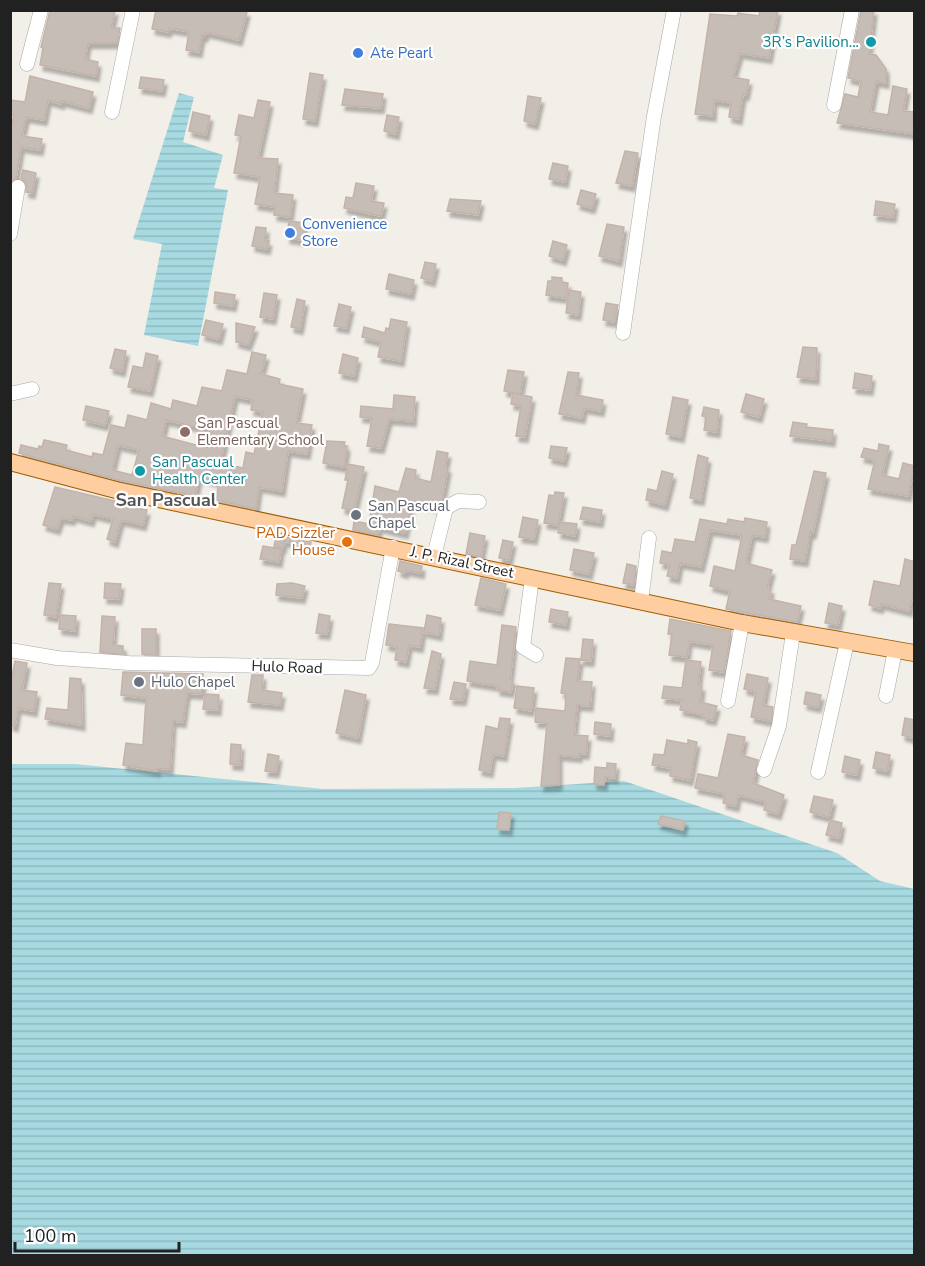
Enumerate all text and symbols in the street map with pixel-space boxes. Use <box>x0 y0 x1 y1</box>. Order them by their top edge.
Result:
place label: 3R’s Pavilion... <box>763 32 859 52</box>
marker: 3R’s Pavilion... <box>864 35 878 49</box>
place label: Ate Pearl <box>370 43 433 63</box>
marker: Ate Pearl <box>351 46 365 60</box>
place label: Convenience Store <box>302 214 387 251</box>
marker: Convenience Store <box>283 226 297 240</box>
place label: San Pascual Elementary School <box>197 413 324 450</box>
marker: San Pascual Elementary School <box>178 425 192 439</box>
place label: San Pascual Health Center <box>152 452 247 489</box>
marker: San Pascual Health Center <box>133 464 147 478</box>
district label: San Pascual <box>115 488 217 512</box>
place label: San Pascual Chapel <box>368 496 450 533</box>
marker: San Pascual Chapel <box>349 508 363 522</box>
place label: PAD Sizzler House <box>256 523 336 560</box>
marker: PAD Sizzler House <box>340 535 354 549</box>
street label: J. P. Rizal Street <box>407 541 516 583</box>
street label: Hulo Road <box>251 656 323 678</box>
place label: Hulo Chapel <box>151 672 236 692</box>
marker: Hulo Chapel <box>132 675 146 689</box>
scale bar <box>15 1215 178 1253</box>
text: 100 m <box>24 1224 76 1248</box>

